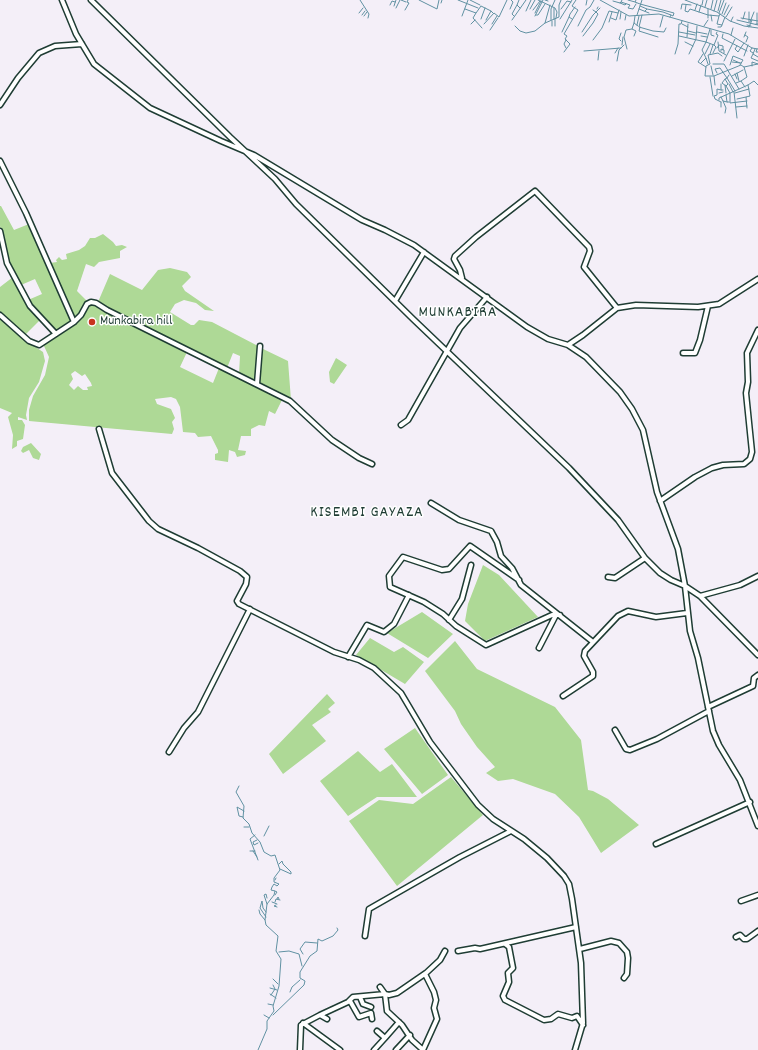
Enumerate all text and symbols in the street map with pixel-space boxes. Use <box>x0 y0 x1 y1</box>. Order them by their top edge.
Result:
district label: MUNKABIRA <box>418 304 498 324</box>
place label: Munkabira hill <box>100 314 172 330</box>
marker: Munkabira hill <box>87 317 97 327</box>
district label: KISEMBI GAYAZA <box>310 504 424 524</box>

